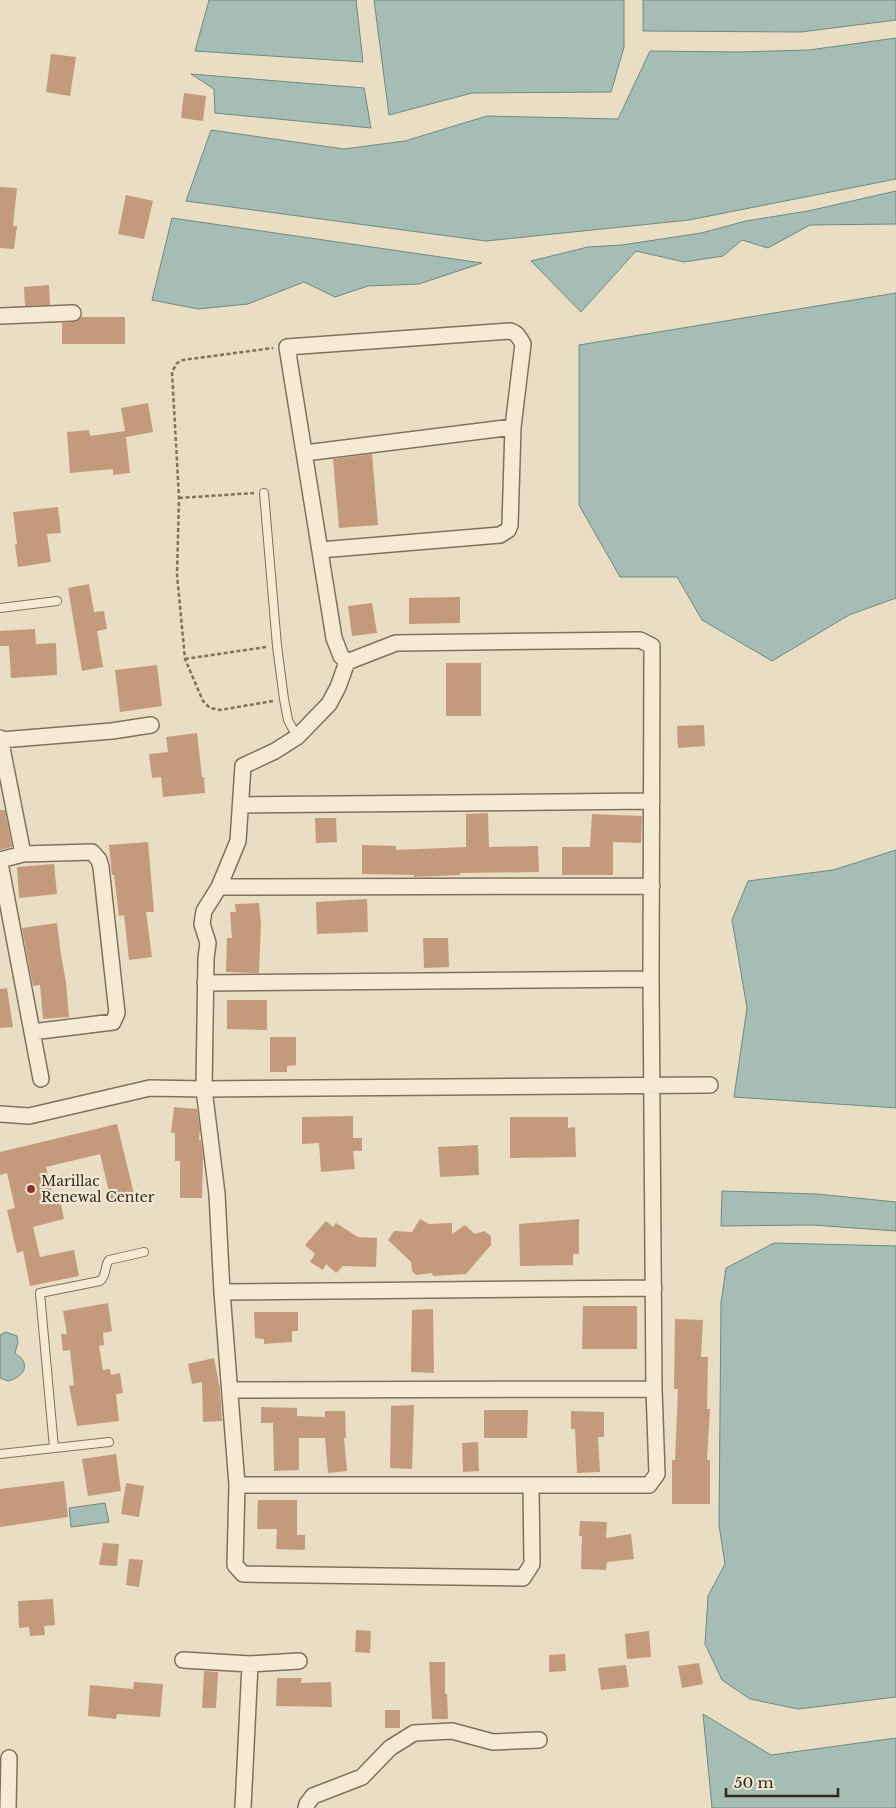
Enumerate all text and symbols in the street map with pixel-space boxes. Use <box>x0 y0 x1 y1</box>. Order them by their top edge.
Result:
place label: Marillac Renewal Center <box>41 1172 155 1206</box>
marker: Marillac Renewal Center <box>25 1183 37 1195</box>
scale bar <box>726 1766 838 1798</box>
text: 50 m <box>734 1773 774 1792</box>

